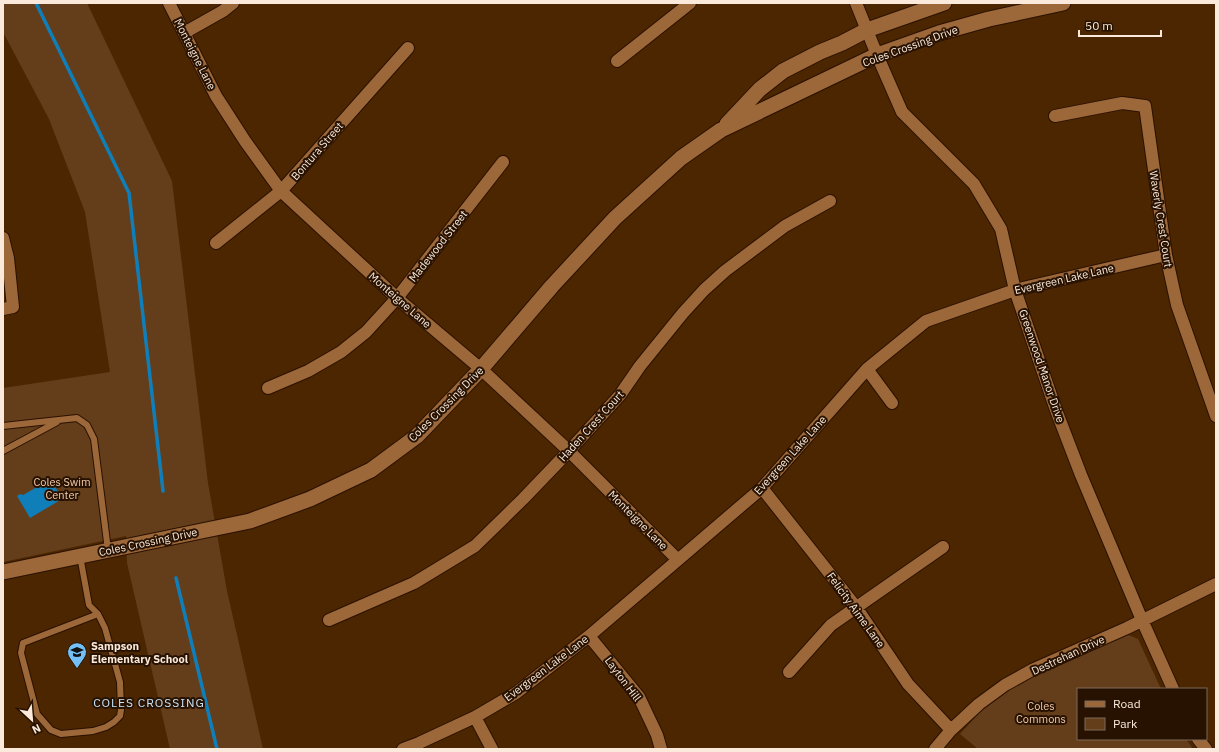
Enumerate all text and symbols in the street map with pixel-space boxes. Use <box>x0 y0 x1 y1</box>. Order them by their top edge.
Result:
scale bar <box>1079 12 1161 38</box>
street label: Monteigne Lane <box>171 16 219 92</box>
text: 50 m <box>1085 18 1113 33</box>
street label: Coles Crossing Drive <box>860 22 960 70</box>
street label: Bontura Street <box>288 119 346 183</box>
street label: Waverly Crest Court <box>1146 170 1176 268</box>
street label: Madewood Street <box>406 207 470 285</box>
street label: Evergreen Lake Lane <box>1013 261 1115 297</box>
street label: Monteigne Lane <box>366 269 434 331</box>
street label: Greenwood Manor Drive <box>1016 307 1068 425</box>
street label: Coles Crossing Drive <box>406 364 486 444</box>
street label: Haden Crest Court <box>555 388 627 464</box>
street label: Evergreen Lake Lane <box>751 413 829 497</box>
park label: Coles Swim Center <box>33 475 91 502</box>
street label: Monteigne Lane <box>605 487 671 553</box>
street label: Coles Crossing Drive <box>97 525 199 559</box>
street label: Felicity Aime Lane <box>824 570 888 650</box>
street label: Evergreen Lake Lane <box>501 632 591 704</box>
street label: Destrehan Drive <box>1029 632 1107 678</box>
place label: Sampson Elementary School <box>91 639 189 666</box>
school or university icon: Sampson Elementary School <box>66 641 88 669</box>
street label: Layton Hill <box>602 654 644 704</box>
legend <box>1077 688 1207 740</box>
district label: COLES CROSSING <box>93 695 205 710</box>
text: Road <box>1113 696 1141 711</box>
park label: Coles Commons <box>1016 699 1066 726</box>
north arrow <box>12 700 52 740</box>
text: Park <box>1113 716 1138 731</box>
text: N <box>30 721 43 737</box>

